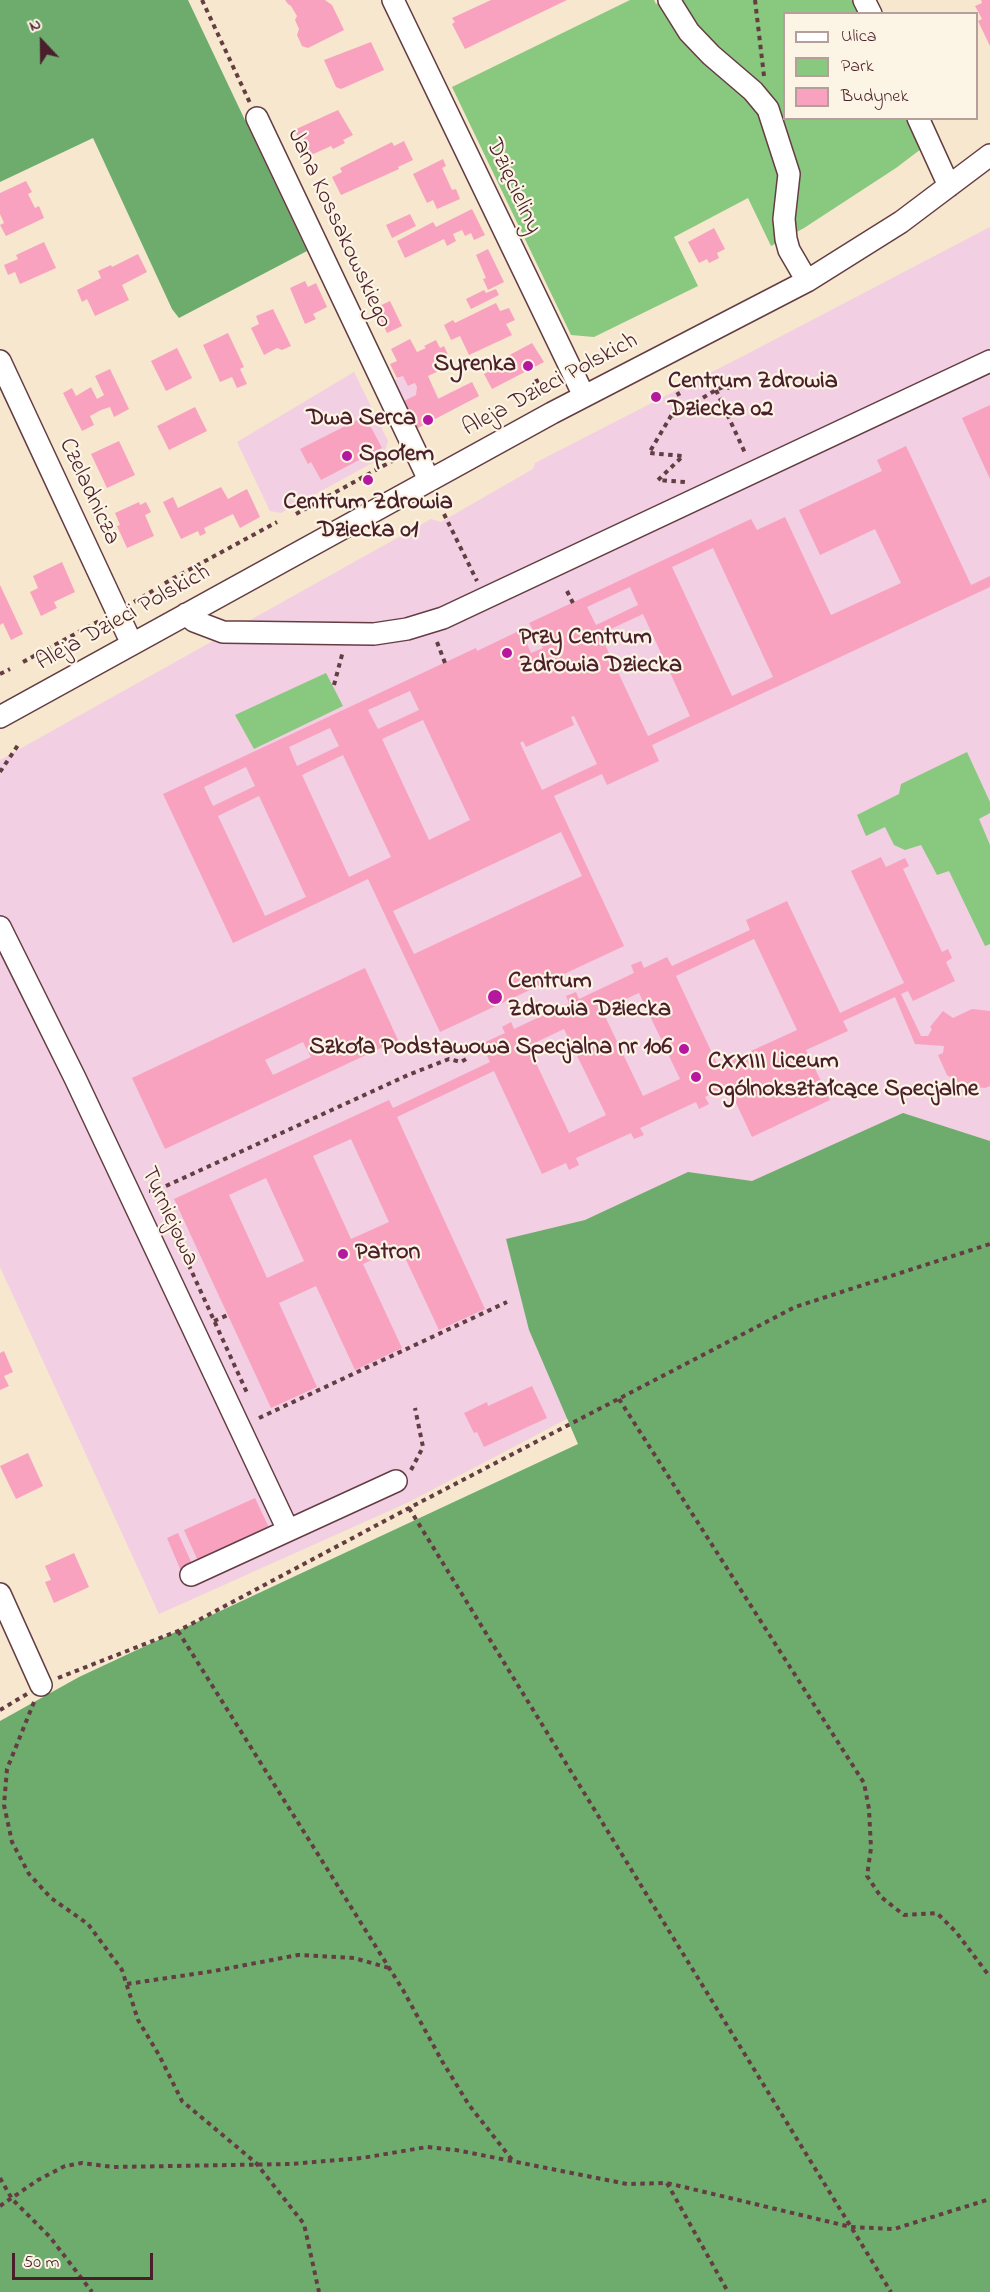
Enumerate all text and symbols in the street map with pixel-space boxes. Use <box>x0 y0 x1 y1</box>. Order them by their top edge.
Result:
north arrow <box>12 12 72 72</box>
text: N <box>26 12 45 38</box>
legend <box>783 12 978 120</box>
text: Ulica <box>841 24 876 50</box>
text: Park <box>841 54 874 80</box>
text: Budynek <box>841 84 908 110</box>
street label: Jana Kossakowskiego <box>279 125 397 333</box>
street label: Dzięcieliny <box>477 135 547 239</box>
street label: Aleja Dzieci Polskich <box>458 328 644 444</box>
place label: Syrenka <box>434 352 516 380</box>
marker: Syrenka <box>521 359 535 373</box>
place label: Centrum Zdrowia Dziecka 02 <box>668 369 838 425</box>
marker: Centrum Zdrowia Dziecka 02 <box>649 390 663 404</box>
place label: Dwa Serca <box>306 406 416 434</box>
marker: Dwa Serca <box>421 413 435 427</box>
street label: Czeladnicza <box>51 434 125 550</box>
place label: Społem <box>359 442 434 470</box>
marker: Społem <box>340 449 354 463</box>
marker: Centrum Zdrowia Dziecka 01 <box>361 473 375 487</box>
place label: Centrum Zdrowia Dziecka 01 <box>283 490 453 546</box>
street label: Aleja Dzieci Polskich <box>32 559 216 679</box>
place label: Przy Centrum Zdrowia Dziecka <box>519 625 682 681</box>
marker: Przy Centrum Zdrowia Dziecka <box>500 646 514 660</box>
place label: Centrum Zdrowia Dziecka <box>508 969 671 1025</box>
marker: Centrum Zdrowia Dziecka <box>486 988 504 1006</box>
place label: Szkoła Podstawowa Specjalna nr 106 <box>309 1035 672 1063</box>
marker: Szkoła Podstawowa Specjalna nr 106 <box>677 1042 691 1056</box>
place label: CXXIII Liceum Ogólnokształcące Specjalne <box>708 1049 978 1105</box>
marker: CXXIII Liceum Ogólnokształcące Specjalne <box>689 1070 703 1084</box>
street label: Turniejowa <box>132 1163 204 1271</box>
place label: Patron <box>355 1240 420 1268</box>
marker: Patron <box>336 1247 350 1261</box>
scale bar <box>15 2241 156 2279</box>
text: 50 m <box>23 2250 60 2276</box>

